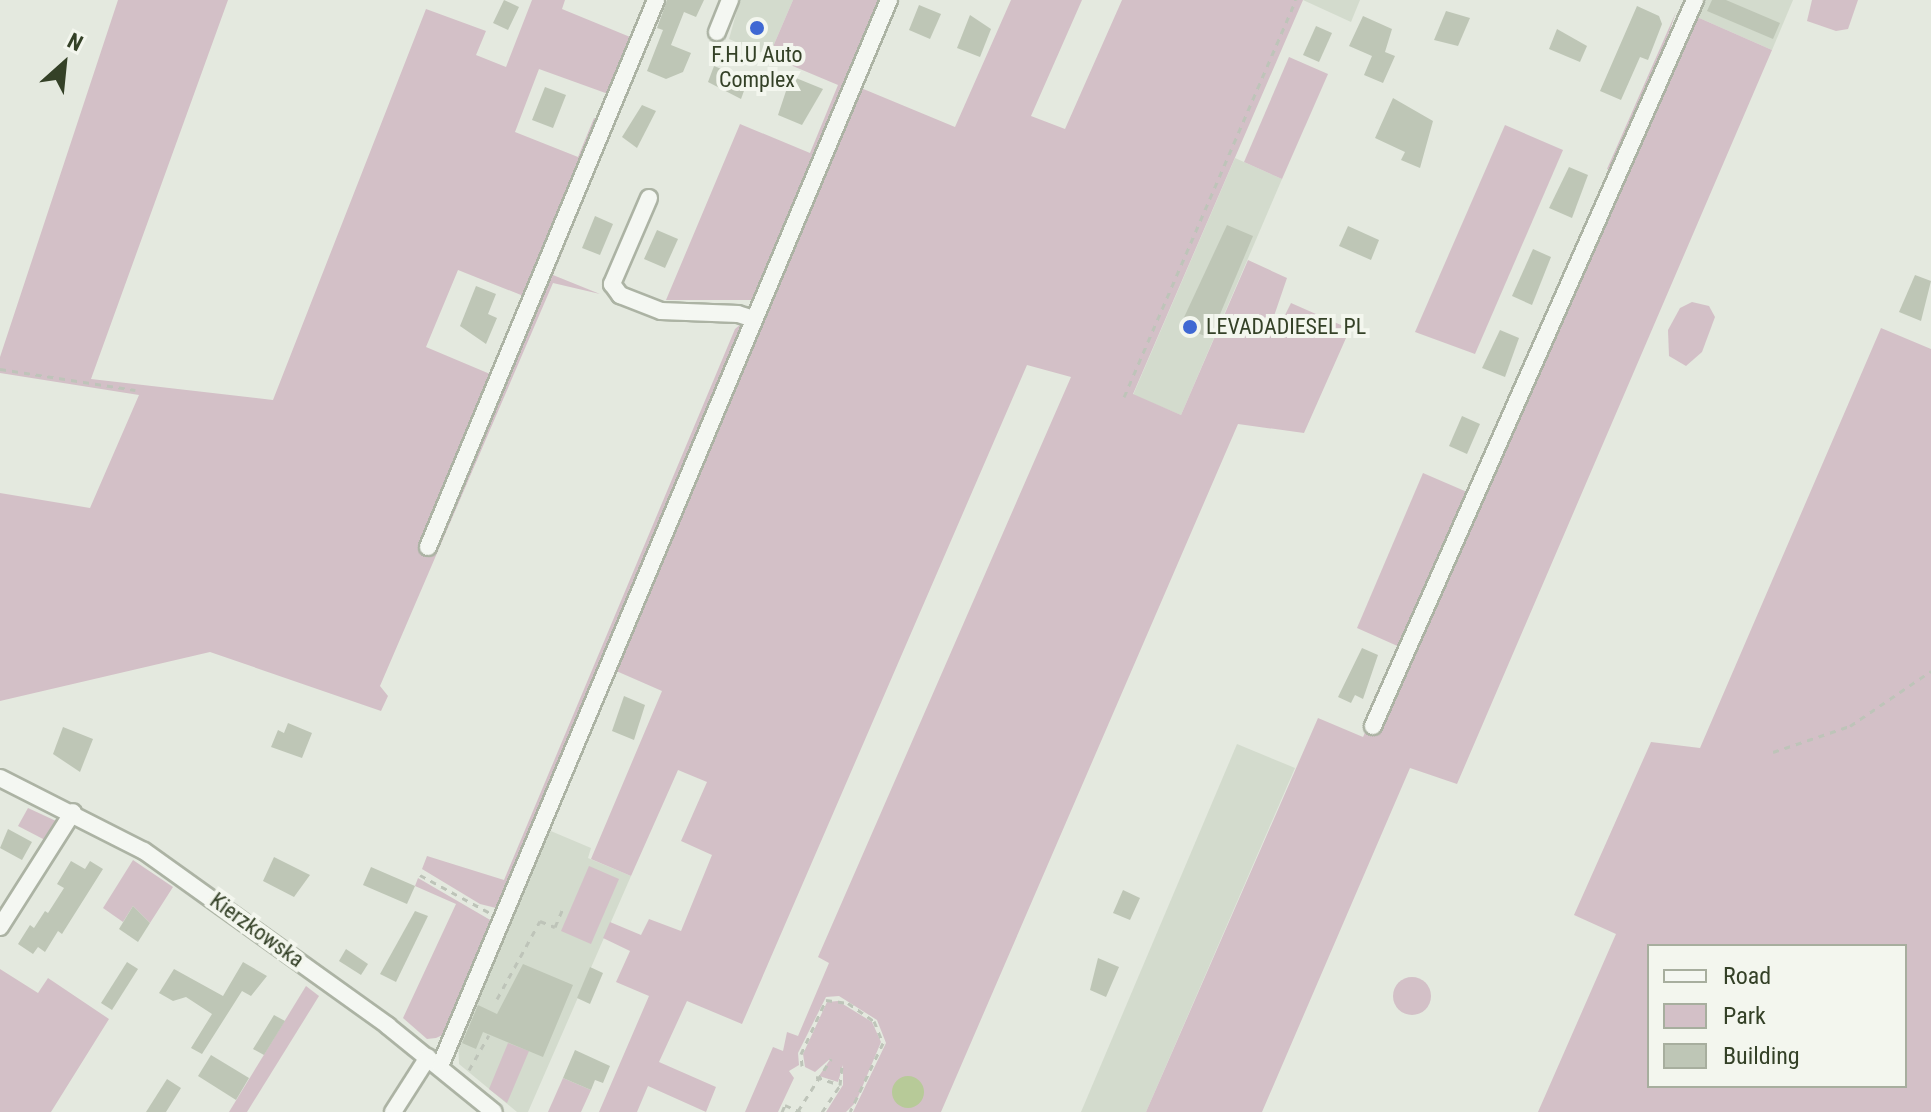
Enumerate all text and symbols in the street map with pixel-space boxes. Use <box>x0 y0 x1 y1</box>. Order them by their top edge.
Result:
marker: F.H.U Auto Complex <box>748 19 766 37</box>
north arrow <box>24 24 104 104</box>
text: N <box>63 28 87 56</box>
place label: F.H.U Auto Complex <box>711 41 803 92</box>
place label: LEVADADIESEL PL <box>1206 314 1366 340</box>
marker: LEVADADIESEL PL <box>1181 318 1199 336</box>
street label: Kierzkowska <box>205 887 309 973</box>
legend <box>1647 944 1907 1088</box>
text: Road <box>1723 962 1771 990</box>
text: Park <box>1723 1002 1766 1030</box>
text: Building <box>1723 1042 1800 1070</box>

